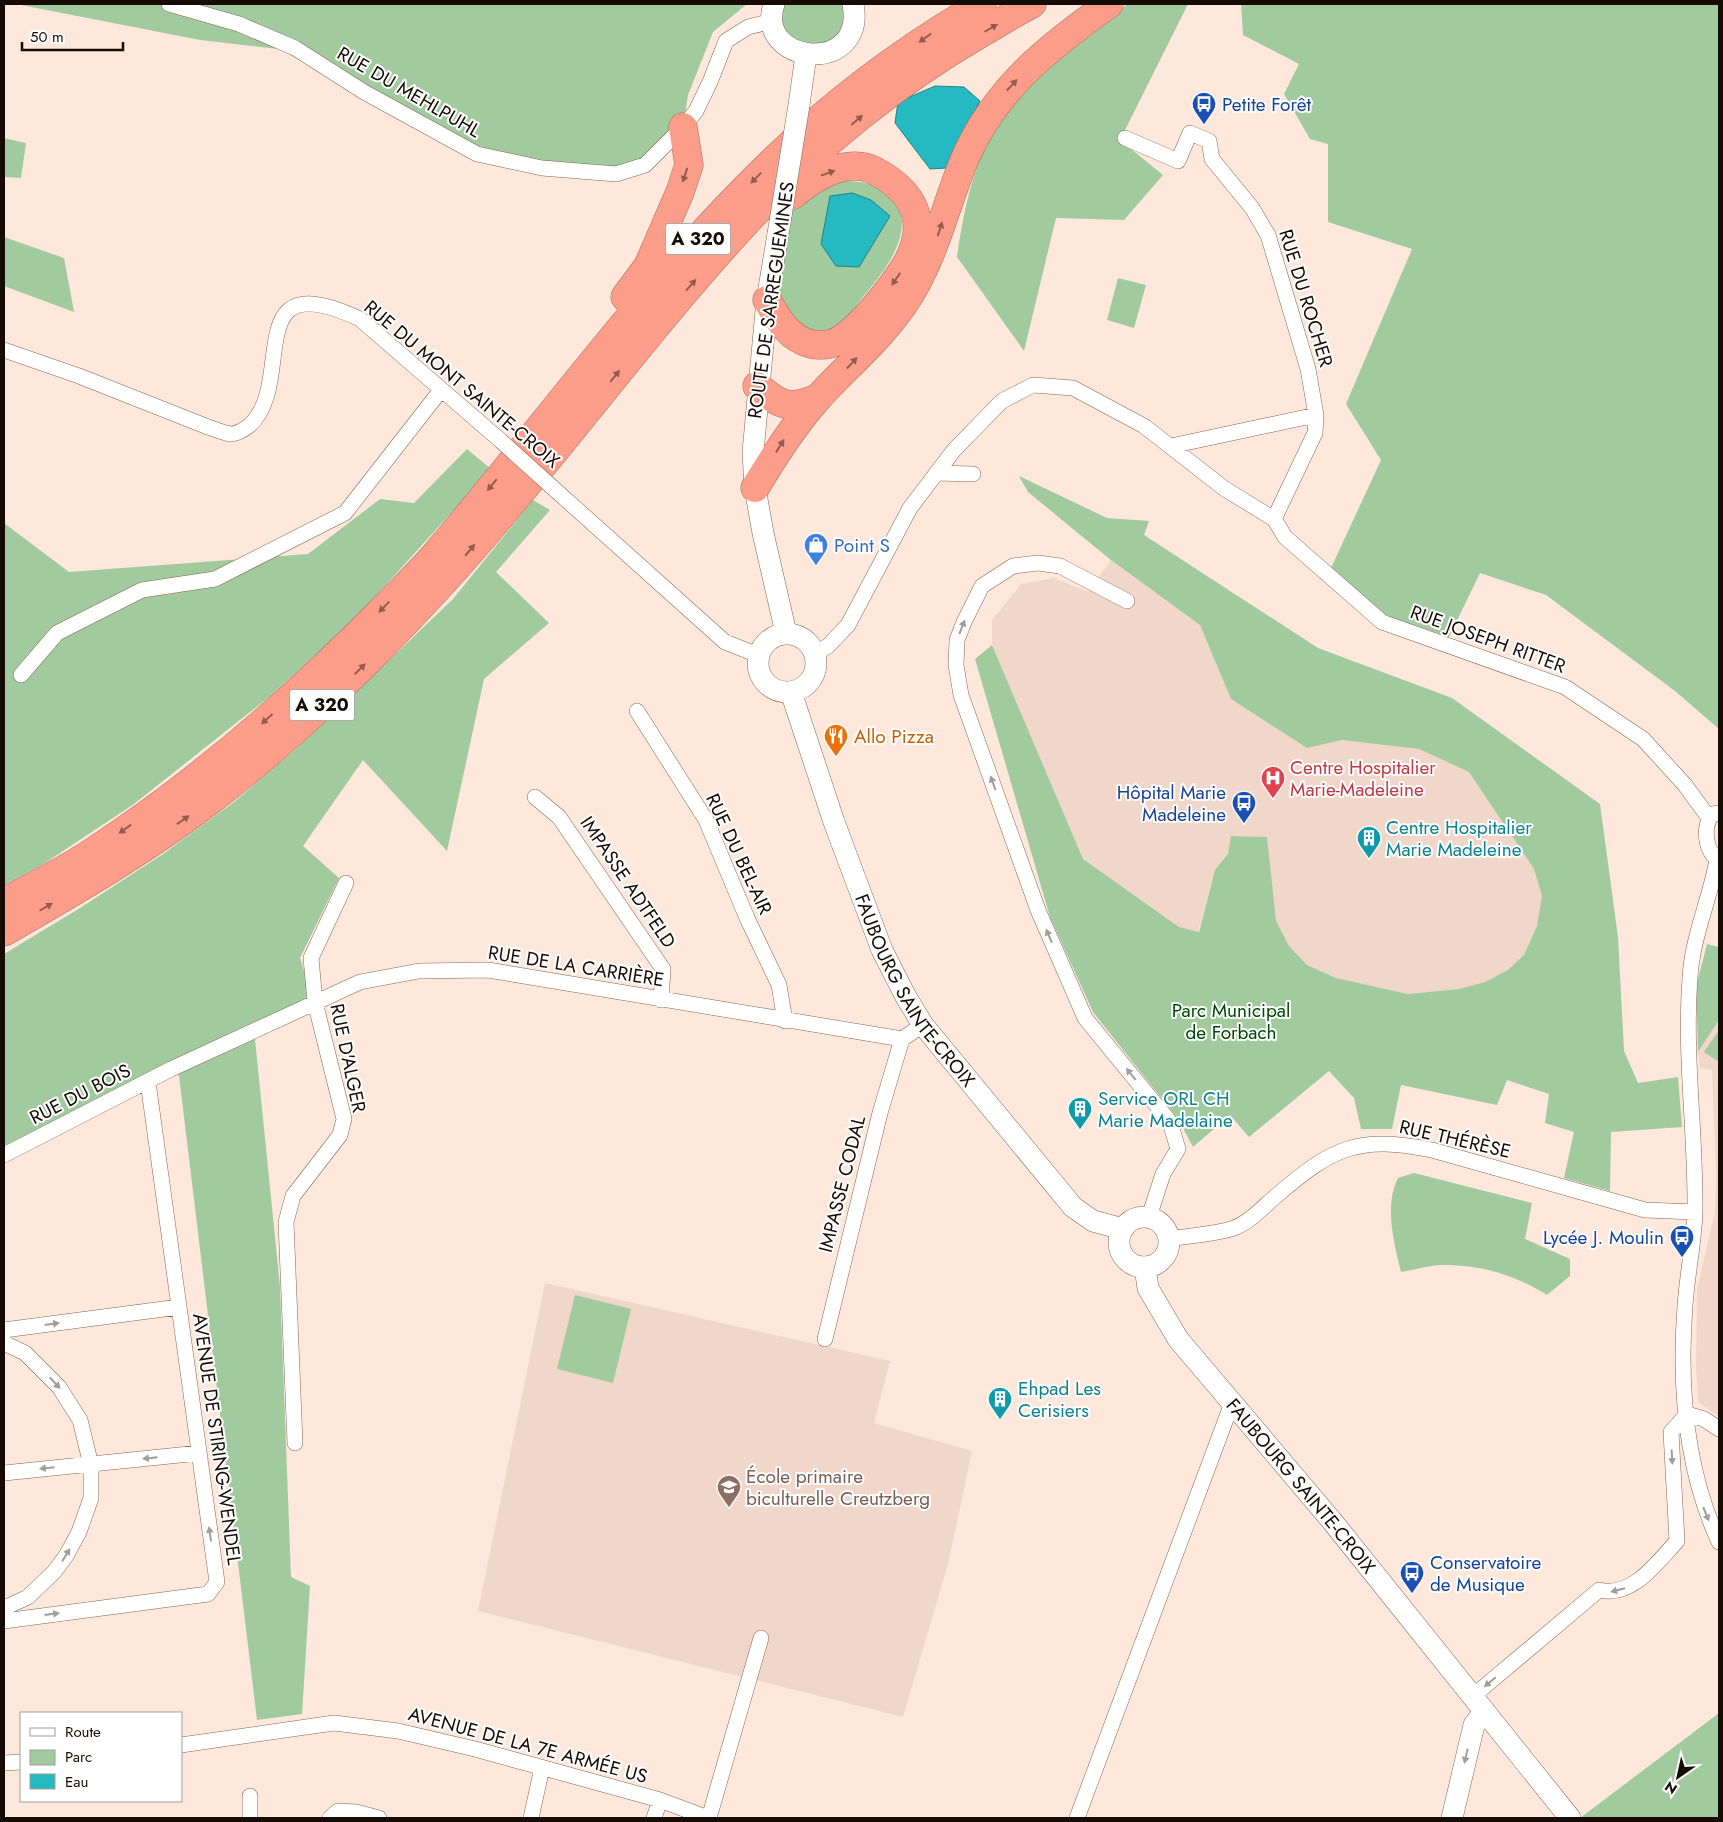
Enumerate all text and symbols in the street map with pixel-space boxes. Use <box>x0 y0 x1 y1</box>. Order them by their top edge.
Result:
scale bar <box>22 20 124 52</box>
one-way arrow <box>984 23 997 32</box>
text: 50 m <box>30 26 64 48</box>
one-way arrow <box>918 33 932 43</box>
street label: RUE DU MEHLPUHL <box>332 40 486 144</box>
one-way arrow <box>1006 79 1018 91</box>
bus stop icon: Petite Forêt <box>1191 91 1217 125</box>
place label: Petite Forêt <box>1222 91 1311 118</box>
one-way arrow <box>851 114 864 125</box>
one-way arrow <box>681 168 689 183</box>
one-way arrow <box>821 169 836 177</box>
one-way arrow <box>750 172 762 184</box>
street label: ROUTE DE SARREGUEMINES <box>741 180 801 420</box>
one-way arrow <box>937 221 945 236</box>
road number: A 320 <box>666 223 730 254</box>
street label: RUE DU ROCHER <box>1272 226 1340 370</box>
one-way arrow <box>891 272 901 286</box>
one-way arrow <box>685 279 696 291</box>
street label: RUE DU MONT SAINTE-CROIX <box>358 294 566 474</box>
one-way arrow <box>846 357 858 369</box>
one-way arrow <box>610 370 621 383</box>
one-way arrow <box>776 439 785 453</box>
one-way arrow <box>487 479 498 492</box>
shop icon: Point S <box>803 532 829 566</box>
place label: Point S <box>834 532 890 559</box>
one-way arrow <box>465 544 476 557</box>
street label: RUE JOSEPH RITTER <box>1407 598 1570 680</box>
one-way arrow <box>378 600 390 612</box>
one-way arrow <box>959 620 966 635</box>
one-way arrow <box>353 663 365 675</box>
road number: A 320 <box>290 690 354 720</box>
one-way arrow <box>262 713 274 725</box>
restaurant icon: Allo Pizza <box>823 723 849 757</box>
place label: Allo Pizza <box>854 723 934 750</box>
place label: Centre Hospitalier Marie-Madeleine <box>1290 754 1436 803</box>
hospital icon: Centre Hospitalier Marie-Madeleine <box>1260 765 1286 799</box>
one-way arrow <box>989 775 997 790</box>
place label: Hôpital Marie Madeleine <box>1117 779 1226 828</box>
street label: RUE DU BEL-AIR <box>699 789 779 919</box>
bus stop icon: Hôpital Marie Madeleine <box>1231 790 1257 824</box>
street label: IMPASSE ADTFELD <box>574 811 682 953</box>
place label: Centre Hospitalier Marie Madeleine <box>1386 814 1532 863</box>
one-way arrow <box>176 815 189 825</box>
one-way arrow <box>118 824 131 834</box>
building icon: Centre Hospitalier Marie Madeleine <box>1356 825 1382 859</box>
street label: FAUBOURG SAINTE-CROIX <box>849 890 982 1093</box>
one-way arrow <box>39 903 53 912</box>
one-way arrow <box>1045 928 1053 943</box>
street label: RUE DE LA CARRIÈRE <box>486 939 666 993</box>
park label: Parc Municipal de Forbach <box>1172 997 1290 1046</box>
street label: RUE D'ALGER <box>323 1001 373 1115</box>
street label: RUE DU BOIS <box>25 1057 135 1131</box>
one-way arrow <box>1126 1068 1137 1081</box>
place label: Service ORL CH Marie Madelaine <box>1098 1085 1233 1134</box>
building icon: Service ORL CH Marie Madelaine <box>1067 1096 1093 1130</box>
street label: IMPASSE CODAL <box>812 1112 872 1255</box>
street label: RUE THÉRÈSE <box>1397 1113 1513 1165</box>
place label: Lycée J. Moulin <box>1543 1224 1664 1251</box>
bus stop icon: Lycée J. Moulin <box>1669 1224 1695 1258</box>
street label: AVENUE DE STIRING-WENDEL <box>186 1311 248 1567</box>
one-way arrow <box>44 1320 60 1328</box>
place label: Ehpad Les Cerisiers <box>1018 1375 1101 1424</box>
one-way arrow <box>49 1377 61 1389</box>
building icon: Ehpad Les Cerisiers <box>987 1386 1013 1420</box>
street label: FAUBOURG SAINTE-CROIX <box>1220 1392 1383 1579</box>
one-way arrow <box>1669 1449 1677 1465</box>
one-way arrow <box>142 1454 158 1462</box>
place label: École primaire biculturelle Creutzberg <box>746 1463 930 1512</box>
one-way arrow <box>39 1465 55 1473</box>
school or university icon: École primaire biculturelle Creutzberg <box>716 1474 742 1508</box>
one-way arrow <box>1703 1506 1711 1521</box>
one-way arrow <box>206 1525 214 1541</box>
one-way arrow <box>62 1548 71 1561</box>
place label: Conservatoire de Musique <box>1430 1549 1541 1598</box>
bus stop icon: Conservatoire de Musique <box>1399 1560 1425 1594</box>
one-way arrow <box>1610 1586 1625 1594</box>
one-way arrow <box>44 1610 60 1618</box>
one-way arrow <box>1483 1677 1496 1688</box>
street label: AVENUE DE LA 7E ARMÉE US <box>405 1700 651 1790</box>
legend <box>20 1712 182 1802</box>
text: Route <box>65 1721 101 1743</box>
text: Parc <box>65 1746 92 1768</box>
one-way arrow <box>1462 1749 1470 1765</box>
north arrow <box>1653 1752 1703 1802</box>
text: Eau <box>65 1771 88 1793</box>
text: N <box>1661 1776 1681 1799</box>

